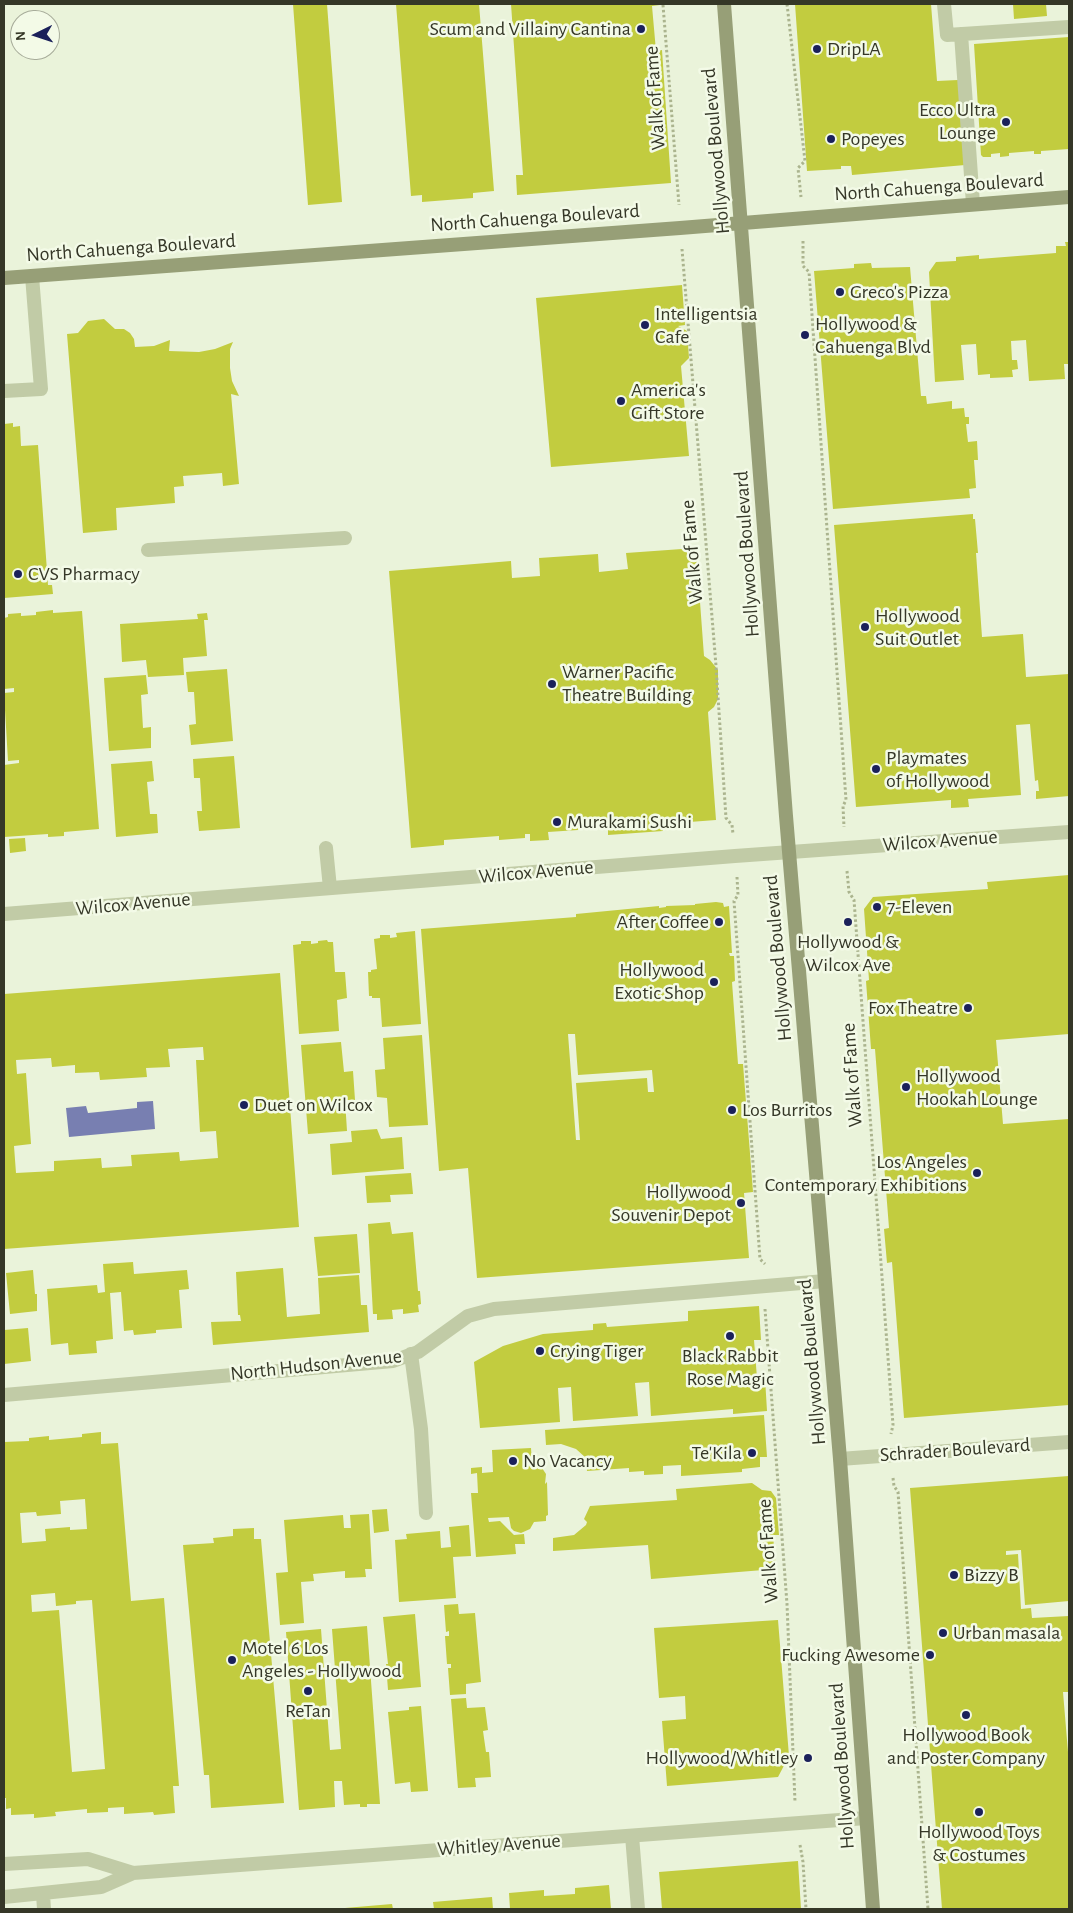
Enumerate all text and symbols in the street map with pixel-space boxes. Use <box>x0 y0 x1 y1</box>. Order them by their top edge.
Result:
north arrow <box>10 10 60 60</box>
place label: Scum and Villainy Cantina <box>430 17 631 41</box>
marker: Scum and Villainy Cantina <box>635 23 647 35</box>
text: N <box>14 31 28 41</box>
place label: DripLA <box>827 37 881 61</box>
marker: DripLA <box>811 43 823 55</box>
street label: Walk of Fame <box>639 45 671 151</box>
street label: Hollywood Boulevard <box>697 67 735 235</box>
place label: Ecco Ultra Lounge <box>919 98 996 145</box>
marker: Ecco Ultra Lounge <box>1000 116 1012 128</box>
place label: Popeyes <box>841 127 905 151</box>
marker: Popeyes <box>825 133 837 145</box>
street label: North Cahuenga Boulevard <box>833 168 1045 206</box>
street label: North Cahuenga Boulevard <box>429 199 641 237</box>
street label: North Cahuenga Boulevard <box>25 229 237 267</box>
place label: Greco's Pizza <box>850 280 949 304</box>
marker: Greco's Pizza <box>834 286 846 298</box>
place label: Intelligentsia Cafe <box>655 302 758 349</box>
place label: Hollywood & Cahuenga Blvd <box>815 312 931 359</box>
marker: Intelligentsia Cafe <box>639 319 651 331</box>
marker: Hollywood & Cahuenga Blvd <box>799 329 811 341</box>
place label: America's Gift Store <box>631 378 706 425</box>
marker: America's Gift Store <box>615 395 627 407</box>
street label: Hollywood Boulevard <box>729 470 765 638</box>
street label: Walk of Fame <box>675 499 709 605</box>
place label: CVS Pharmacy <box>28 562 140 586</box>
marker: CVS Pharmacy <box>12 568 24 580</box>
place label: Hollywood Suit Outlet <box>875 604 960 651</box>
marker: Hollywood Suit Outlet <box>859 621 871 633</box>
place label: Warner Pacific Theatre Building <box>562 660 692 707</box>
marker: Warner Pacific Theatre Building <box>546 678 558 690</box>
place label: Playmates of Hollywood <box>886 746 989 793</box>
marker: Playmates of Hollywood <box>870 763 882 775</box>
place label: Murakami Sushi <box>567 810 692 834</box>
marker: Murakami Sushi <box>551 816 563 828</box>
street label: Wilcox Avenue <box>882 825 998 857</box>
street label: Wilcox Avenue <box>478 855 594 889</box>
street label: Hollywood Boulevard <box>759 874 797 1042</box>
street label: Wilcox Avenue <box>75 887 191 921</box>
place label: 7-Eleven <box>887 895 952 919</box>
marker: 7-Eleven <box>871 901 883 913</box>
place label: After Coffee <box>617 910 709 934</box>
marker: After Coffee <box>713 916 725 928</box>
marker: Hollywood & Wilcox Ave <box>842 916 854 928</box>
place label: Hollywood & Wilcox Ave <box>797 930 899 977</box>
place label: Hollywood Exotic Shop <box>614 958 704 1005</box>
marker: Hollywood Exotic Shop <box>708 976 720 988</box>
place label: Fox Theatre <box>868 996 958 1020</box>
marker: Fox Theatre <box>962 1002 974 1014</box>
street label: Walk of Fame <box>836 1022 868 1128</box>
place label: Hollywood Hookah Lounge <box>916 1064 1038 1111</box>
marker: Hollywood Hookah Lounge <box>900 1081 912 1093</box>
place label: Duet on Wilcox <box>254 1093 373 1117</box>
place label: Los Burritos <box>742 1098 832 1122</box>
marker: Duet on Wilcox <box>238 1099 250 1111</box>
marker: Los Burritos <box>726 1104 738 1116</box>
place label: Los Angeles Contemporary Exhibitions <box>765 1150 967 1197</box>
marker: Los Angeles Contemporary Exhibitions <box>971 1167 983 1179</box>
place label: Hollywood Souvenir Depot <box>611 1180 731 1227</box>
marker: Hollywood Souvenir Depot <box>735 1197 747 1209</box>
street label: Hollywood Boulevard <box>793 1278 831 1446</box>
marker: Black Rabbit Rose Magic <box>724 1330 736 1342</box>
place label: Crying Tiger <box>550 1339 643 1363</box>
street label: North Hudson Avenue <box>229 1344 403 1386</box>
place label: Black Rabbit Rose Magic <box>682 1344 778 1391</box>
marker: Crying Tiger <box>534 1345 546 1357</box>
street label: Schrader Boulevard <box>879 1433 1031 1467</box>
place label: Te'Kila <box>692 1441 742 1465</box>
marker: Te'Kila <box>746 1447 758 1459</box>
place label: No Vacancy <box>523 1449 612 1473</box>
marker: No Vacancy <box>507 1455 519 1467</box>
street label: Walk of Fame <box>752 1498 784 1604</box>
place label: Bizzy B <box>964 1563 1019 1587</box>
marker: Bizzy B <box>948 1569 960 1581</box>
place label: Urban masala <box>953 1621 1061 1645</box>
marker: Urban masala <box>937 1627 949 1639</box>
place label: Motel 6 Los Angeles - Hollywood <box>242 1636 402 1683</box>
place label: Fucking Awesome <box>781 1643 920 1667</box>
marker: Fucking Awesome <box>924 1649 936 1661</box>
marker: Motel 6 Los Angeles - Hollywood <box>226 1654 238 1666</box>
street label: Hollywood Boulevard <box>824 1682 860 1850</box>
marker: ReTan <box>302 1685 314 1697</box>
place label: ReTan <box>285 1699 331 1723</box>
marker: Hollywood Book and Poster Company <box>960 1709 972 1721</box>
place label: Hollywood Book and Poster Company <box>887 1723 1045 1770</box>
place label: Hollywood/Whitley <box>646 1746 798 1770</box>
marker: Hollywood/Whitley <box>802 1752 814 1764</box>
marker: Hollywood Toys & Costumes <box>973 1806 985 1818</box>
place label: Hollywood Toys & Costumes <box>918 1820 1040 1867</box>
street label: Whitley Avenue <box>437 1829 561 1861</box>

